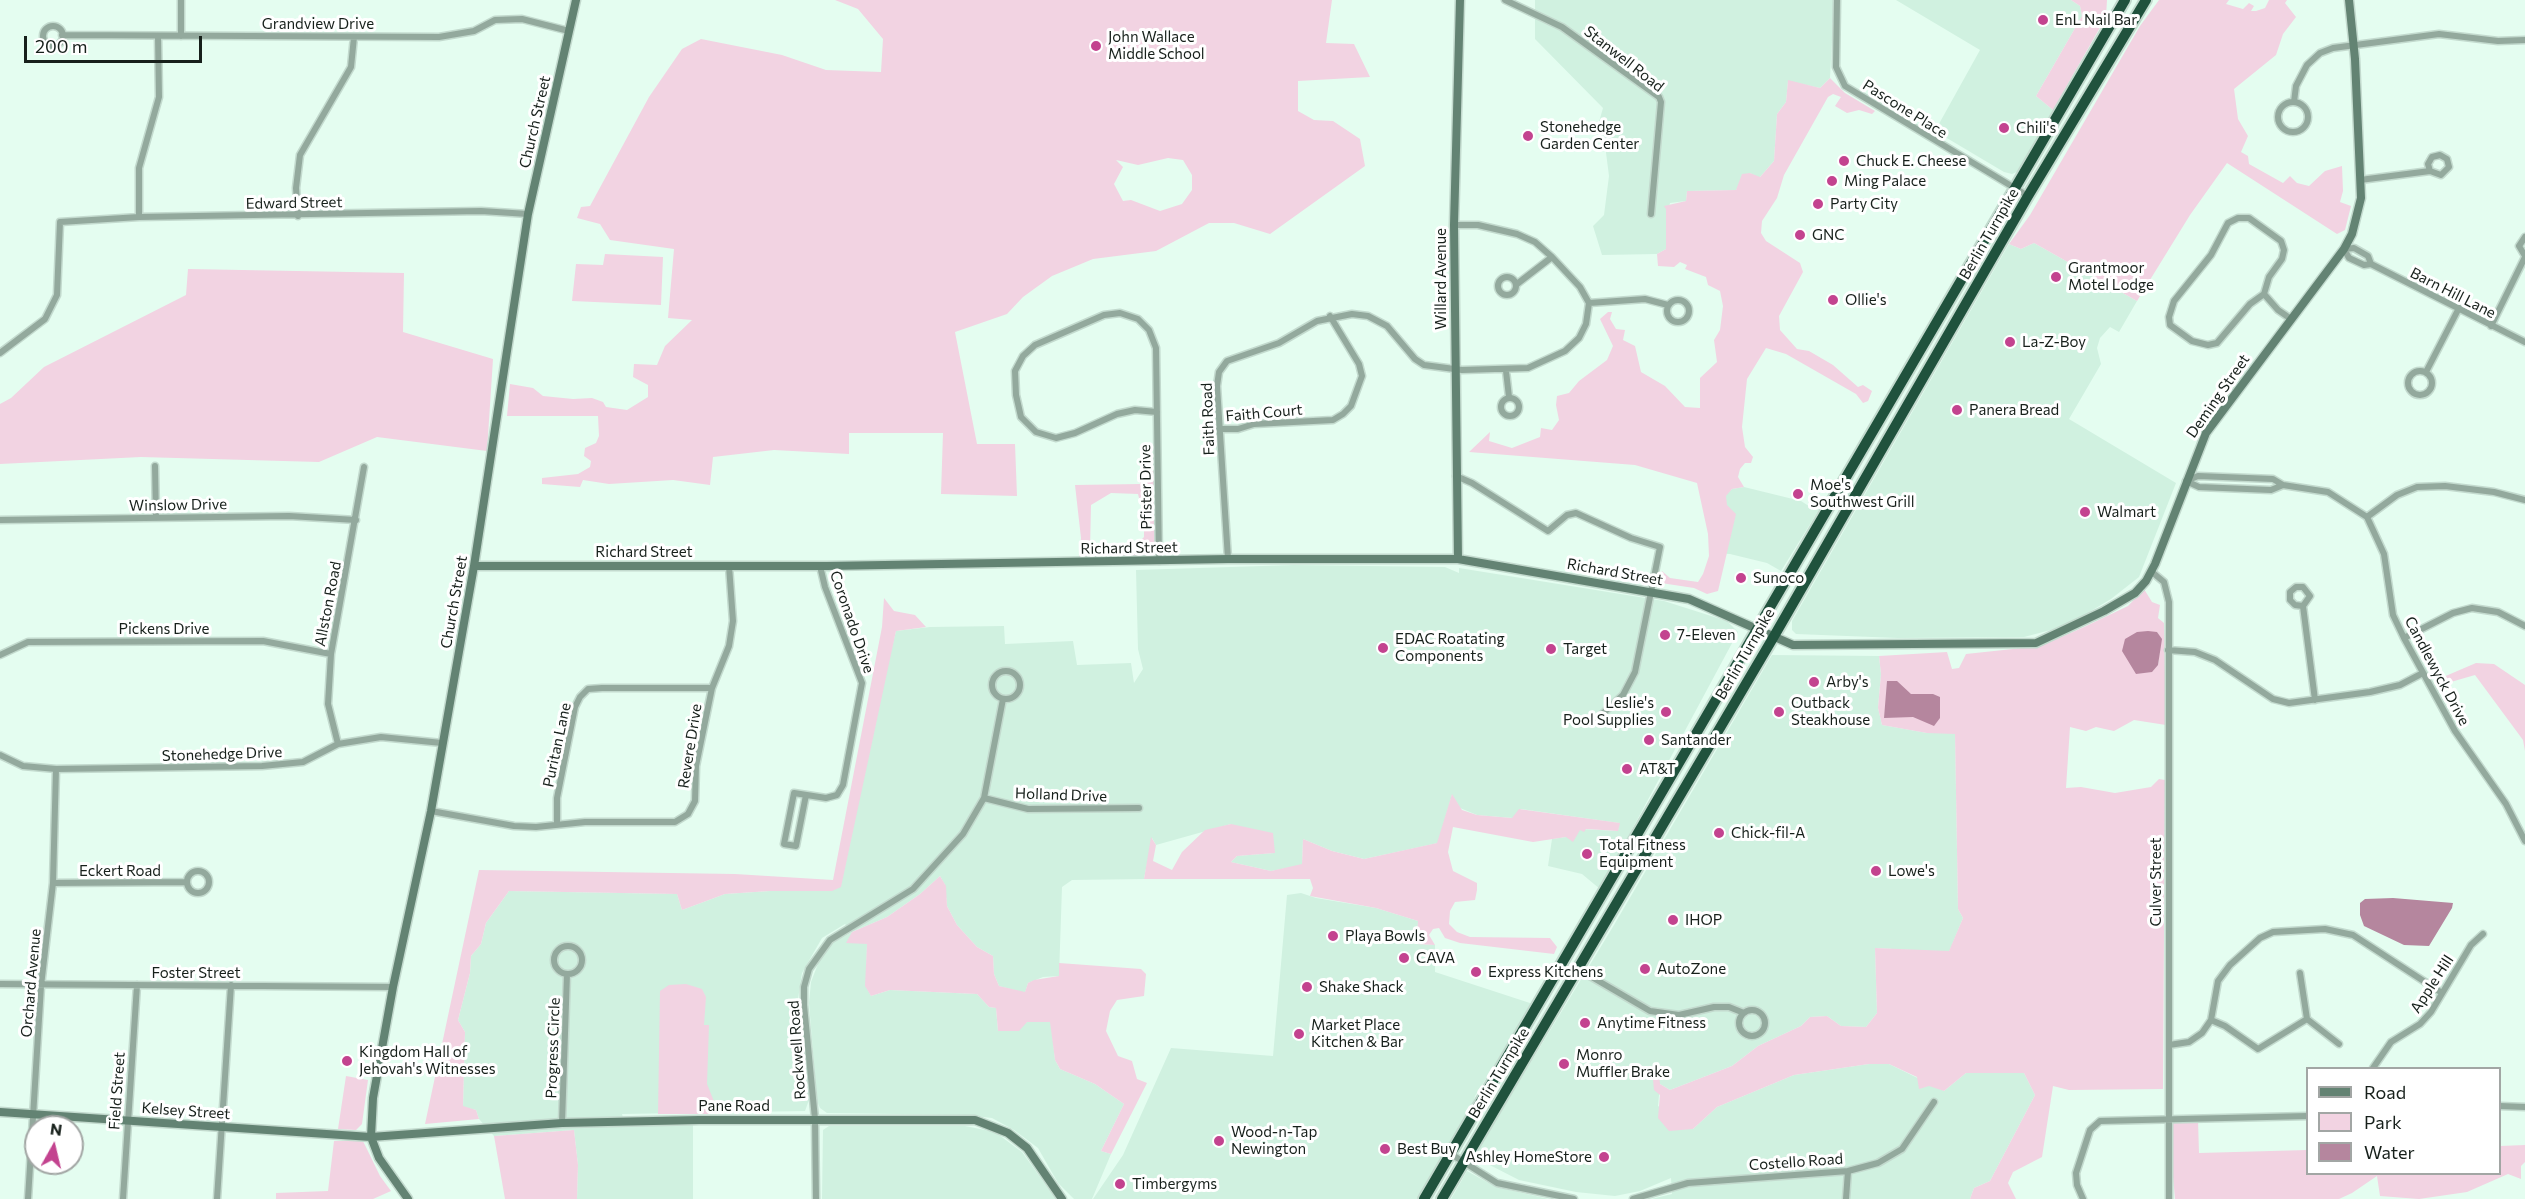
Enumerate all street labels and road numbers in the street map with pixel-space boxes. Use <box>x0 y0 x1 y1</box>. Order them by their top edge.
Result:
street label: Grandview Drive <box>262 15 374 33</box>
street label: Stanwell Road <box>1581 22 1667 96</box>
street label: Church Street <box>516 74 554 170</box>
street label: Pascone Place <box>1859 76 1951 142</box>
street label: Berlin Turnpike <box>1956 185 2022 283</box>
street label: Edward Street <box>245 193 343 213</box>
street label: Willard Avenue <box>1432 228 1450 330</box>
street label: Barn Hill Lane <box>2407 264 2499 322</box>
street label: Deming Street <box>2183 351 2253 441</box>
street label: Faith Road <box>1198 382 1218 456</box>
street label: Faith Court <box>1225 401 1303 425</box>
street label: Pfister Drive <box>1136 444 1156 530</box>
street label: Winslow Drive <box>129 495 227 515</box>
street label: Richard Street <box>1080 538 1178 558</box>
street label: Richard Street <box>595 543 693 561</box>
street label: Church Street <box>437 554 471 650</box>
street label: Richard Street <box>1565 555 1665 589</box>
street label: Allston Road <box>311 560 345 648</box>
street label: Coronado Drive <box>826 568 878 676</box>
street label: Berlin Turnpike <box>1712 605 1778 703</box>
street label: Candlewyck Drive <box>2401 613 2473 729</box>
street label: Pickens Drive <box>119 620 209 638</box>
street label: Puritan Lane <box>539 701 575 789</box>
street label: Revere Drive <box>674 702 706 790</box>
street label: Stonehedge Drive <box>162 743 282 765</box>
street label: Holland Drive <box>1015 784 1107 806</box>
street label: Culver Street <box>2147 837 2165 927</box>
street label: Eckert Road <box>79 862 161 880</box>
street label: Orchard Avenue <box>17 928 45 1038</box>
street label: Apple Hill <box>2407 952 2457 1016</box>
street label: Foster Street <box>151 964 241 982</box>
street label: Progress Circle <box>542 997 564 1099</box>
street label: Rockwell Road <box>785 1000 809 1100</box>
street label: Berlin Turnpike <box>1465 1024 1533 1122</box>
street label: Field Street <box>105 1051 129 1131</box>
street label: Pane Road <box>698 1097 770 1115</box>
street label: Kelsey Street <box>141 1099 231 1123</box>
street label: Costello Road <box>1748 1150 1844 1174</box>

